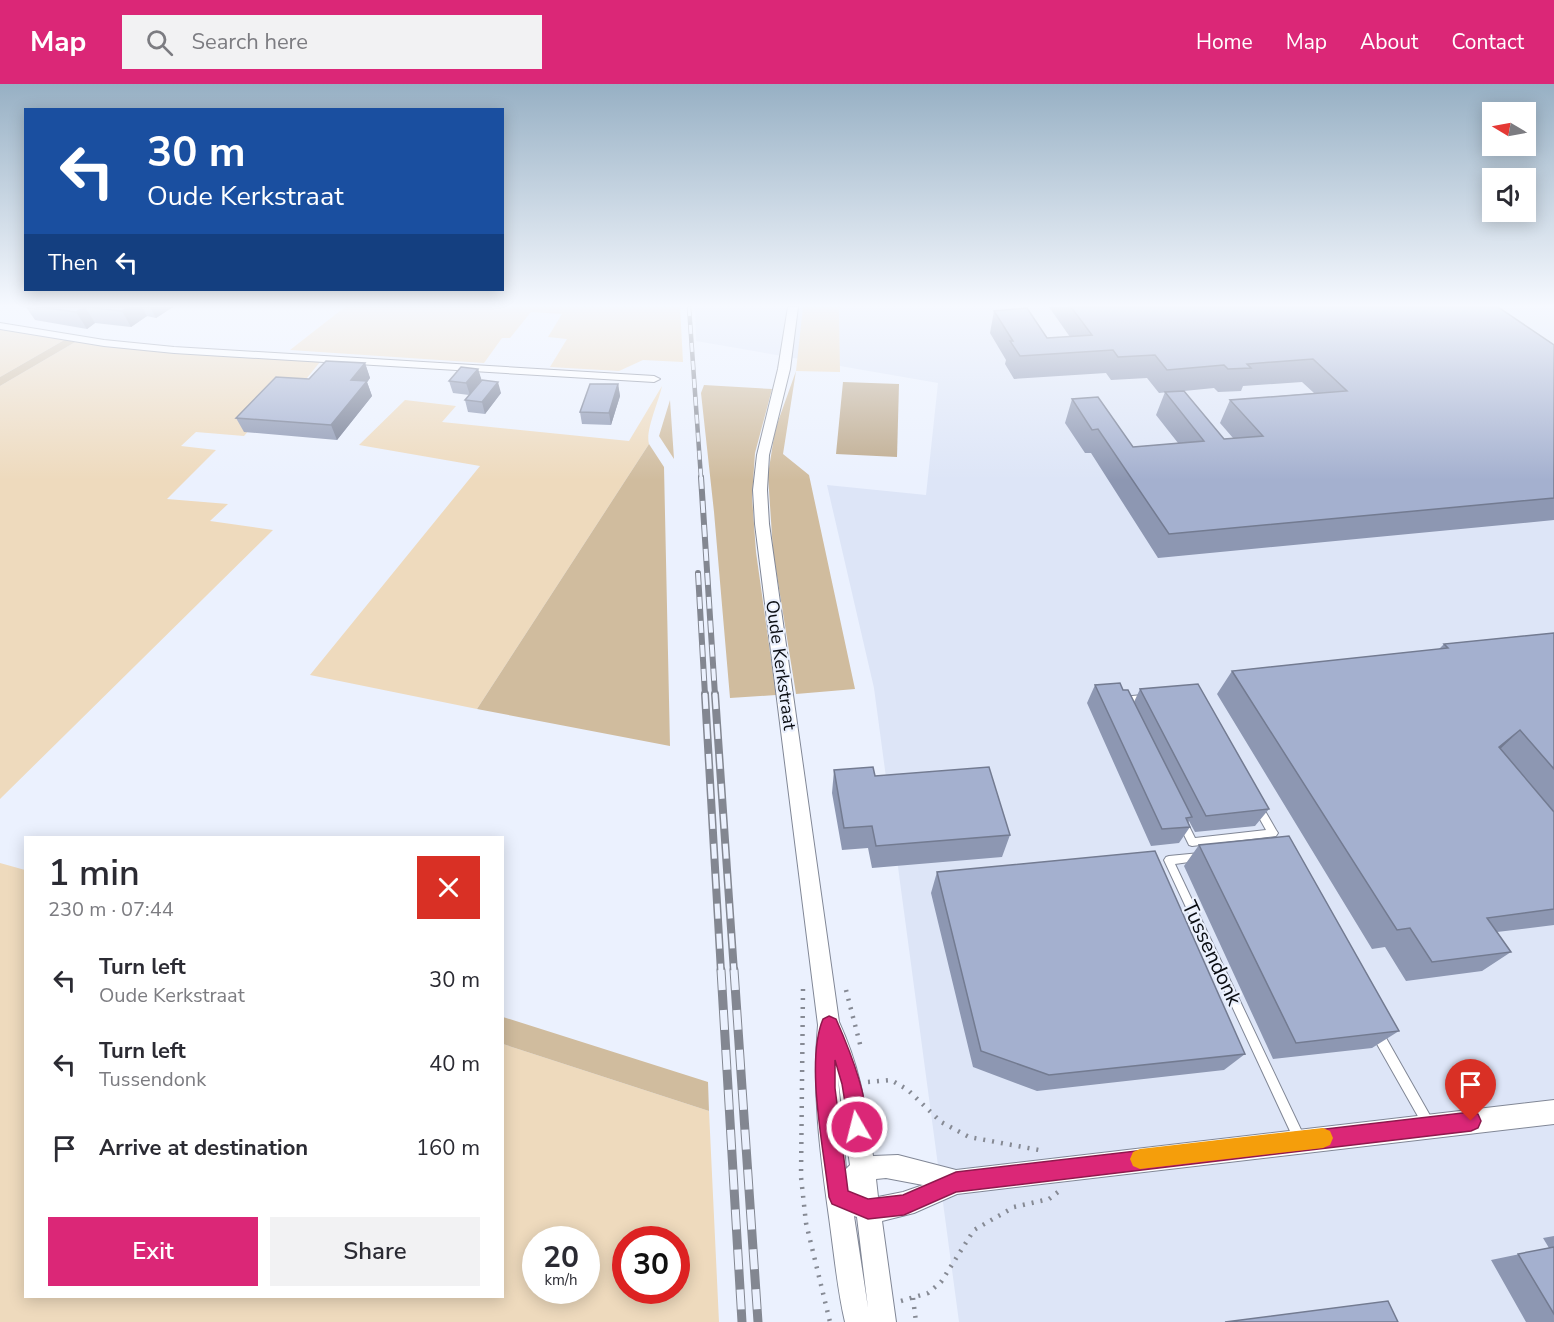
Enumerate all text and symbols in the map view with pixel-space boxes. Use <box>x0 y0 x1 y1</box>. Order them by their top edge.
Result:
search box <box>122 15 542 69</box>
text: Map <box>30 23 86 61</box>
icon: search <box>143 26 176 59</box>
text: Search here <box>191 27 308 57</box>
text: Home <box>1196 28 1253 56</box>
text: Map <box>1286 28 1327 56</box>
text: About <box>1360 28 1418 56</box>
text: Contact <box>1451 28 1524 56</box>
north arrow <box>1482 102 1536 156</box>
map controls <box>1482 102 1536 222</box>
text: 30 m <box>147 124 246 181</box>
icon: left <box>48 132 126 210</box>
button: sound <box>1482 168 1536 222</box>
text: Oude Kerkstraat <box>147 178 344 215</box>
icon: left <box>110 246 143 279</box>
text: Then <box>48 248 98 278</box>
street label: Oude Kerkstraat <box>760 598 802 732</box>
text: 1 min <box>48 849 140 898</box>
button: close <box>417 856 480 919</box>
text: 230 m · 07:44 <box>48 896 174 923</box>
street label: Tussendonk <box>1176 896 1249 1010</box>
text: Turn left <box>99 952 186 982</box>
icon: left <box>48 964 81 997</box>
text: 30 m <box>429 965 480 995</box>
text: Oude Kerkstraat <box>99 982 245 1009</box>
text: Turn left <box>99 1036 186 1066</box>
icon: left <box>48 1048 81 1081</box>
text: 40 m <box>429 1049 480 1079</box>
pin <box>1445 1059 1496 1121</box>
text: Tussendonk <box>99 1066 206 1093</box>
icon: arrive <box>1454 1068 1487 1101</box>
position arrow <box>825 1095 889 1159</box>
icon: arrive <box>48 1132 81 1165</box>
text: Arrive at destination <box>99 1133 308 1163</box>
text: 160 m <box>416 1133 480 1163</box>
button: Exit <box>48 1217 258 1286</box>
button: Share <box>270 1217 480 1286</box>
speed limit sign: 30 <box>612 1226 690 1304</box>
text: 20 <box>543 1237 579 1278</box>
text: km/h <box>544 1270 578 1290</box>

